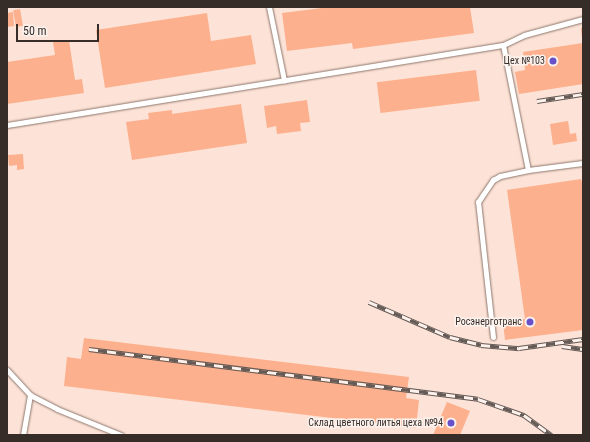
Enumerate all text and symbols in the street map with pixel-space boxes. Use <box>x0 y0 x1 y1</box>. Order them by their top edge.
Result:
scale bar <box>18 16 101 42</box>
text: 50 m <box>23 24 47 38</box>
place label: Цех №103 <box>504 55 545 67</box>
marker: Цех №103 <box>548 56 558 66</box>
place label: Росэнерготранс <box>455 316 522 328</box>
marker: Росэнерготранс <box>525 317 535 327</box>
place label: Склад цветного литья цеха №94 <box>308 417 443 429</box>
marker: Склад цветного литья цеха №94 <box>446 418 456 428</box>

